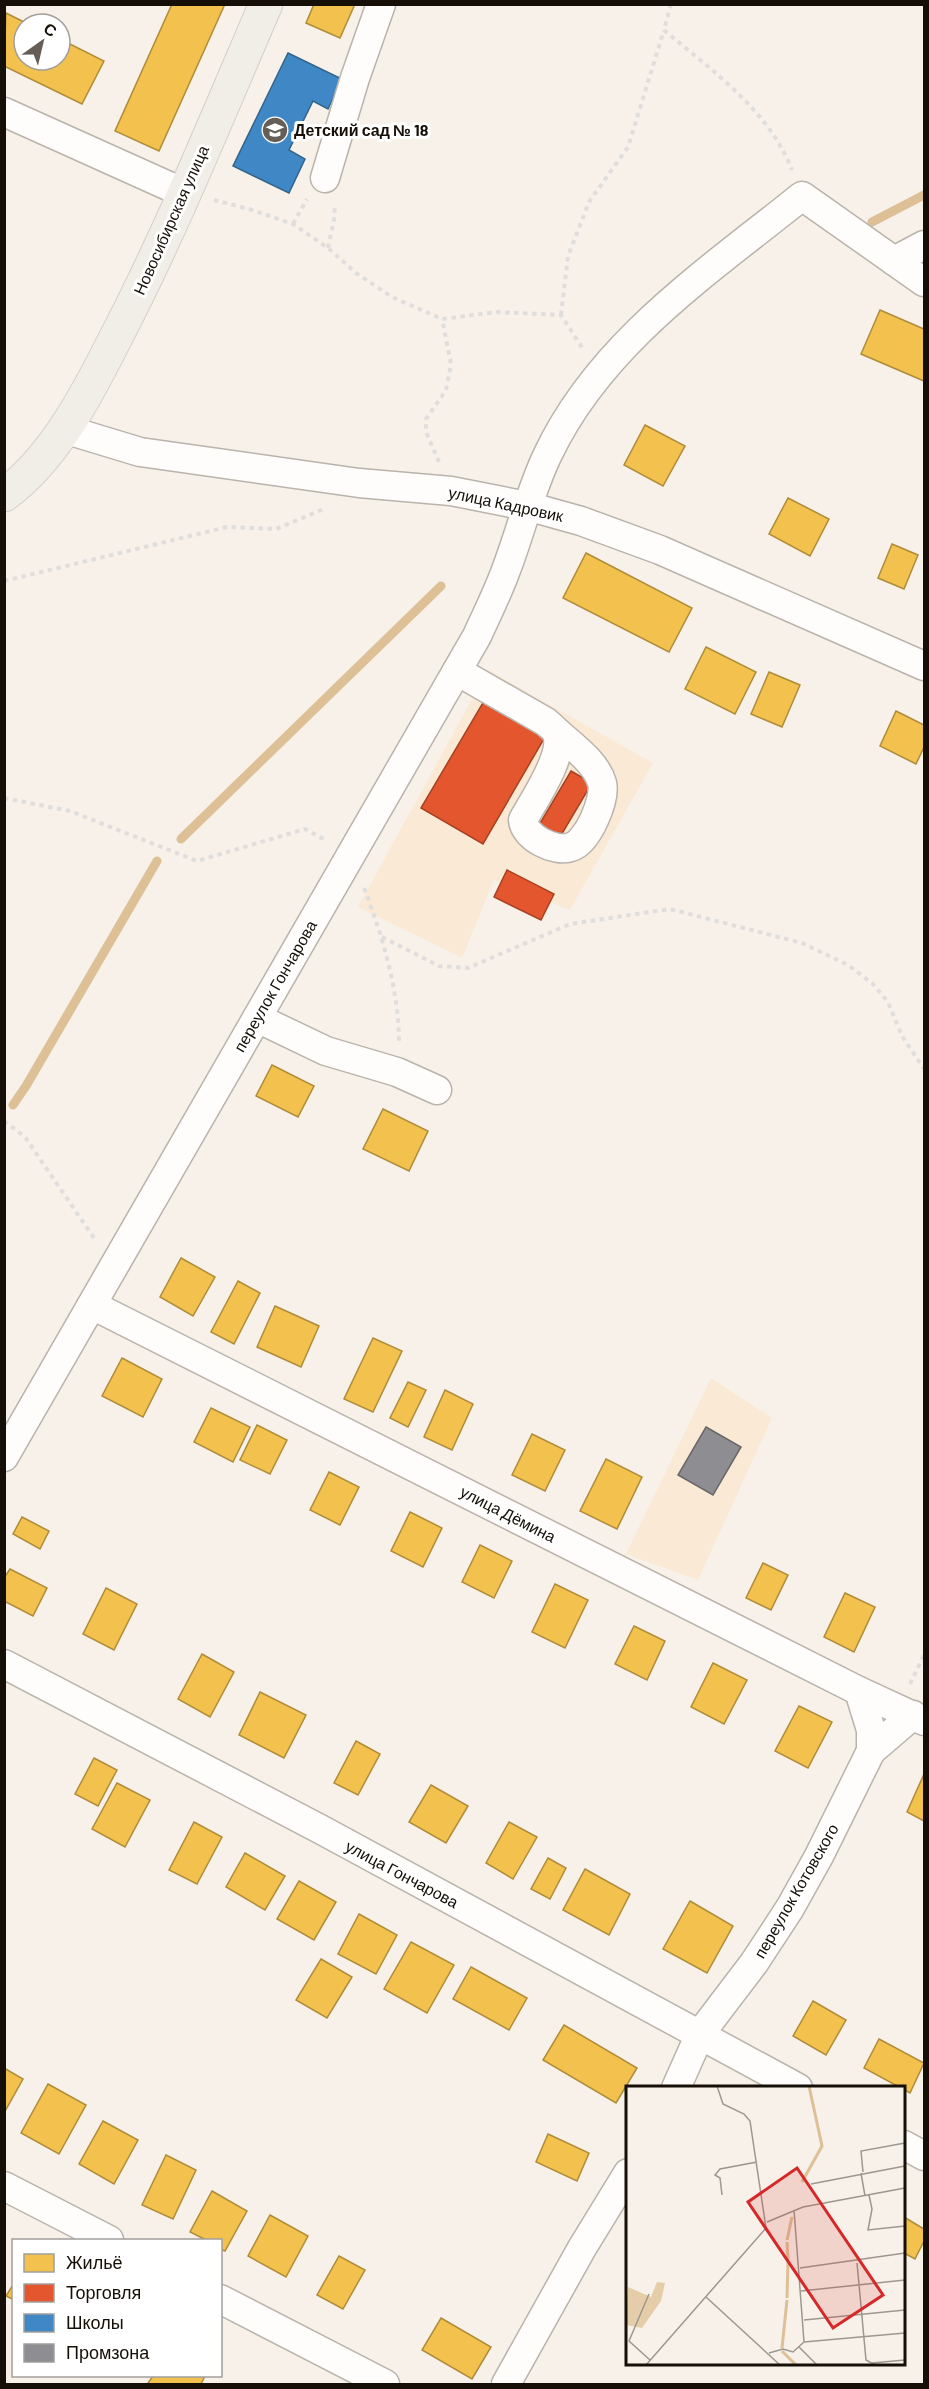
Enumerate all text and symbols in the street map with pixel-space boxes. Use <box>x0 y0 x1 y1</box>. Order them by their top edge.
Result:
north arrow <box>12 12 72 72</box>
text: С <box>41 18 61 41</box>
school or university icon: Детский сад № 18 <box>260 115 290 145</box>
place label: Детский сад № 18 <box>294 120 429 139</box>
street label: Новосибирская улица <box>129 142 212 298</box>
street label: улица Кадровик <box>447 482 566 525</box>
street label: переулок Гончарова <box>229 916 320 1055</box>
street label: улица Дёмина <box>457 1481 559 1546</box>
street label: переулок Котовского <box>749 1820 842 1961</box>
street label: улица Гончарова <box>343 1836 462 1911</box>
inset map <box>626 2086 905 2365</box>
legend <box>12 2239 222 2377</box>
text: Жильё <box>66 2251 123 2273</box>
text: Торговля <box>66 2281 141 2303</box>
text: Школы <box>66 2311 124 2333</box>
text: Промзона <box>66 2341 150 2363</box>

